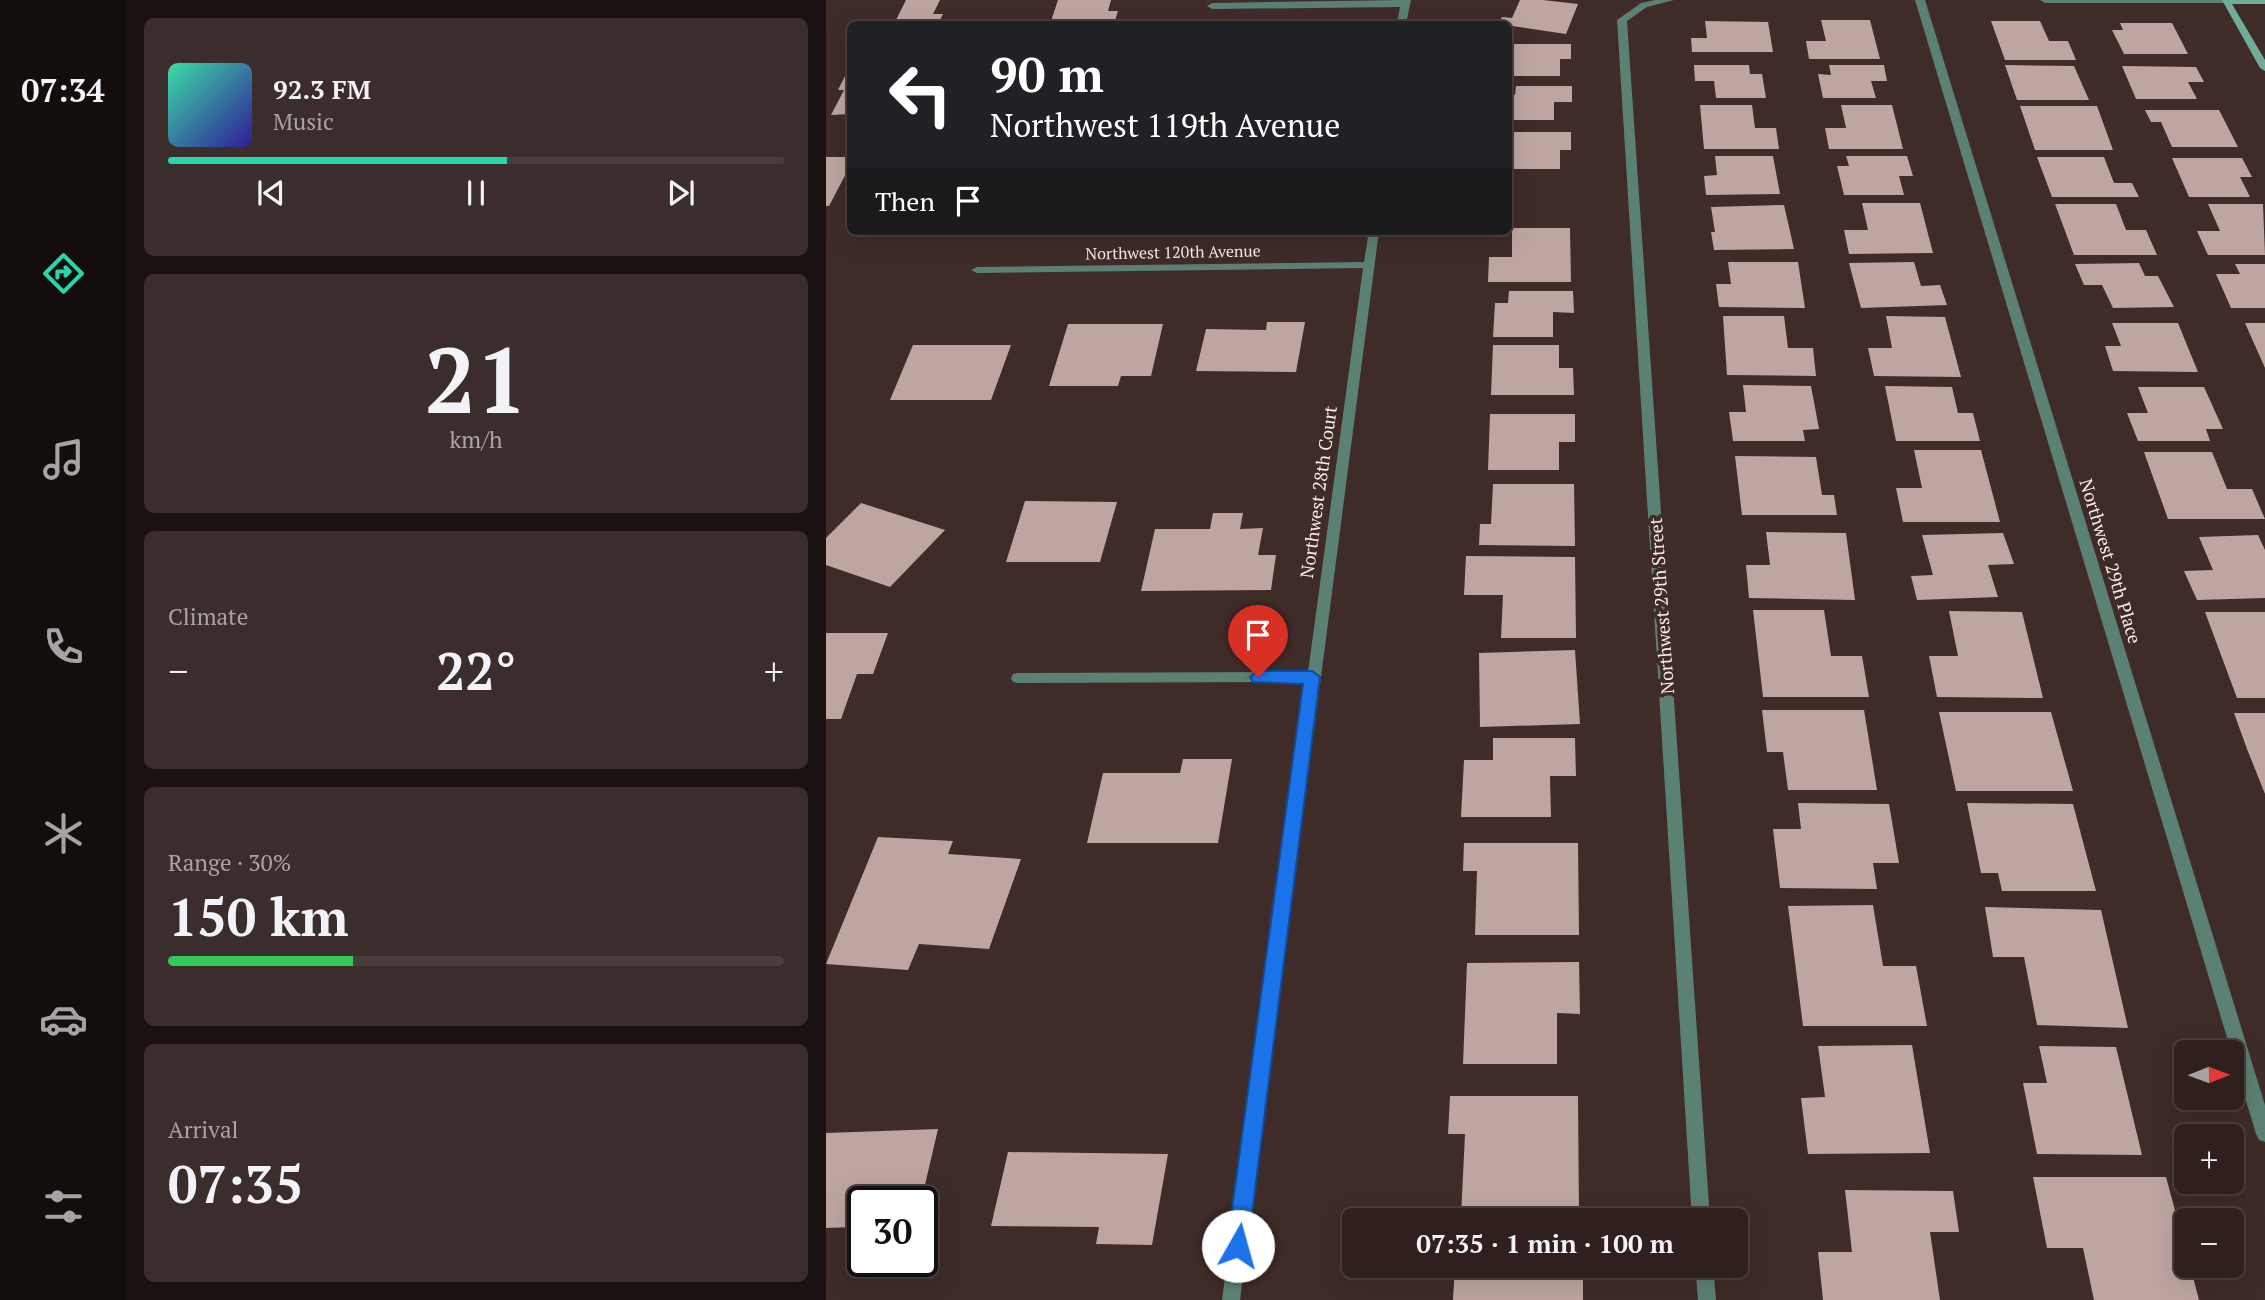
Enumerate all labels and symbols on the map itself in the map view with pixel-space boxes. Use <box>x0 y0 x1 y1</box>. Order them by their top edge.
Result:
street label: Northwest 120th Avenue <box>1085 239 1261 265</box>
street label: Northwest 28th Court <box>1294 404 1342 580</box>
street label: Northwest 29th Place <box>2074 476 2148 646</box>
street label: Northwest 29th Street <box>1643 517 1679 695</box>
pin <box>1228 605 1288 677</box>
north arrow <box>2174 1040 2244 1110</box>
speed limit sign: 30 <box>847 1186 938 1277</box>
position arrow <box>1201 1209 1275 1283</box>

